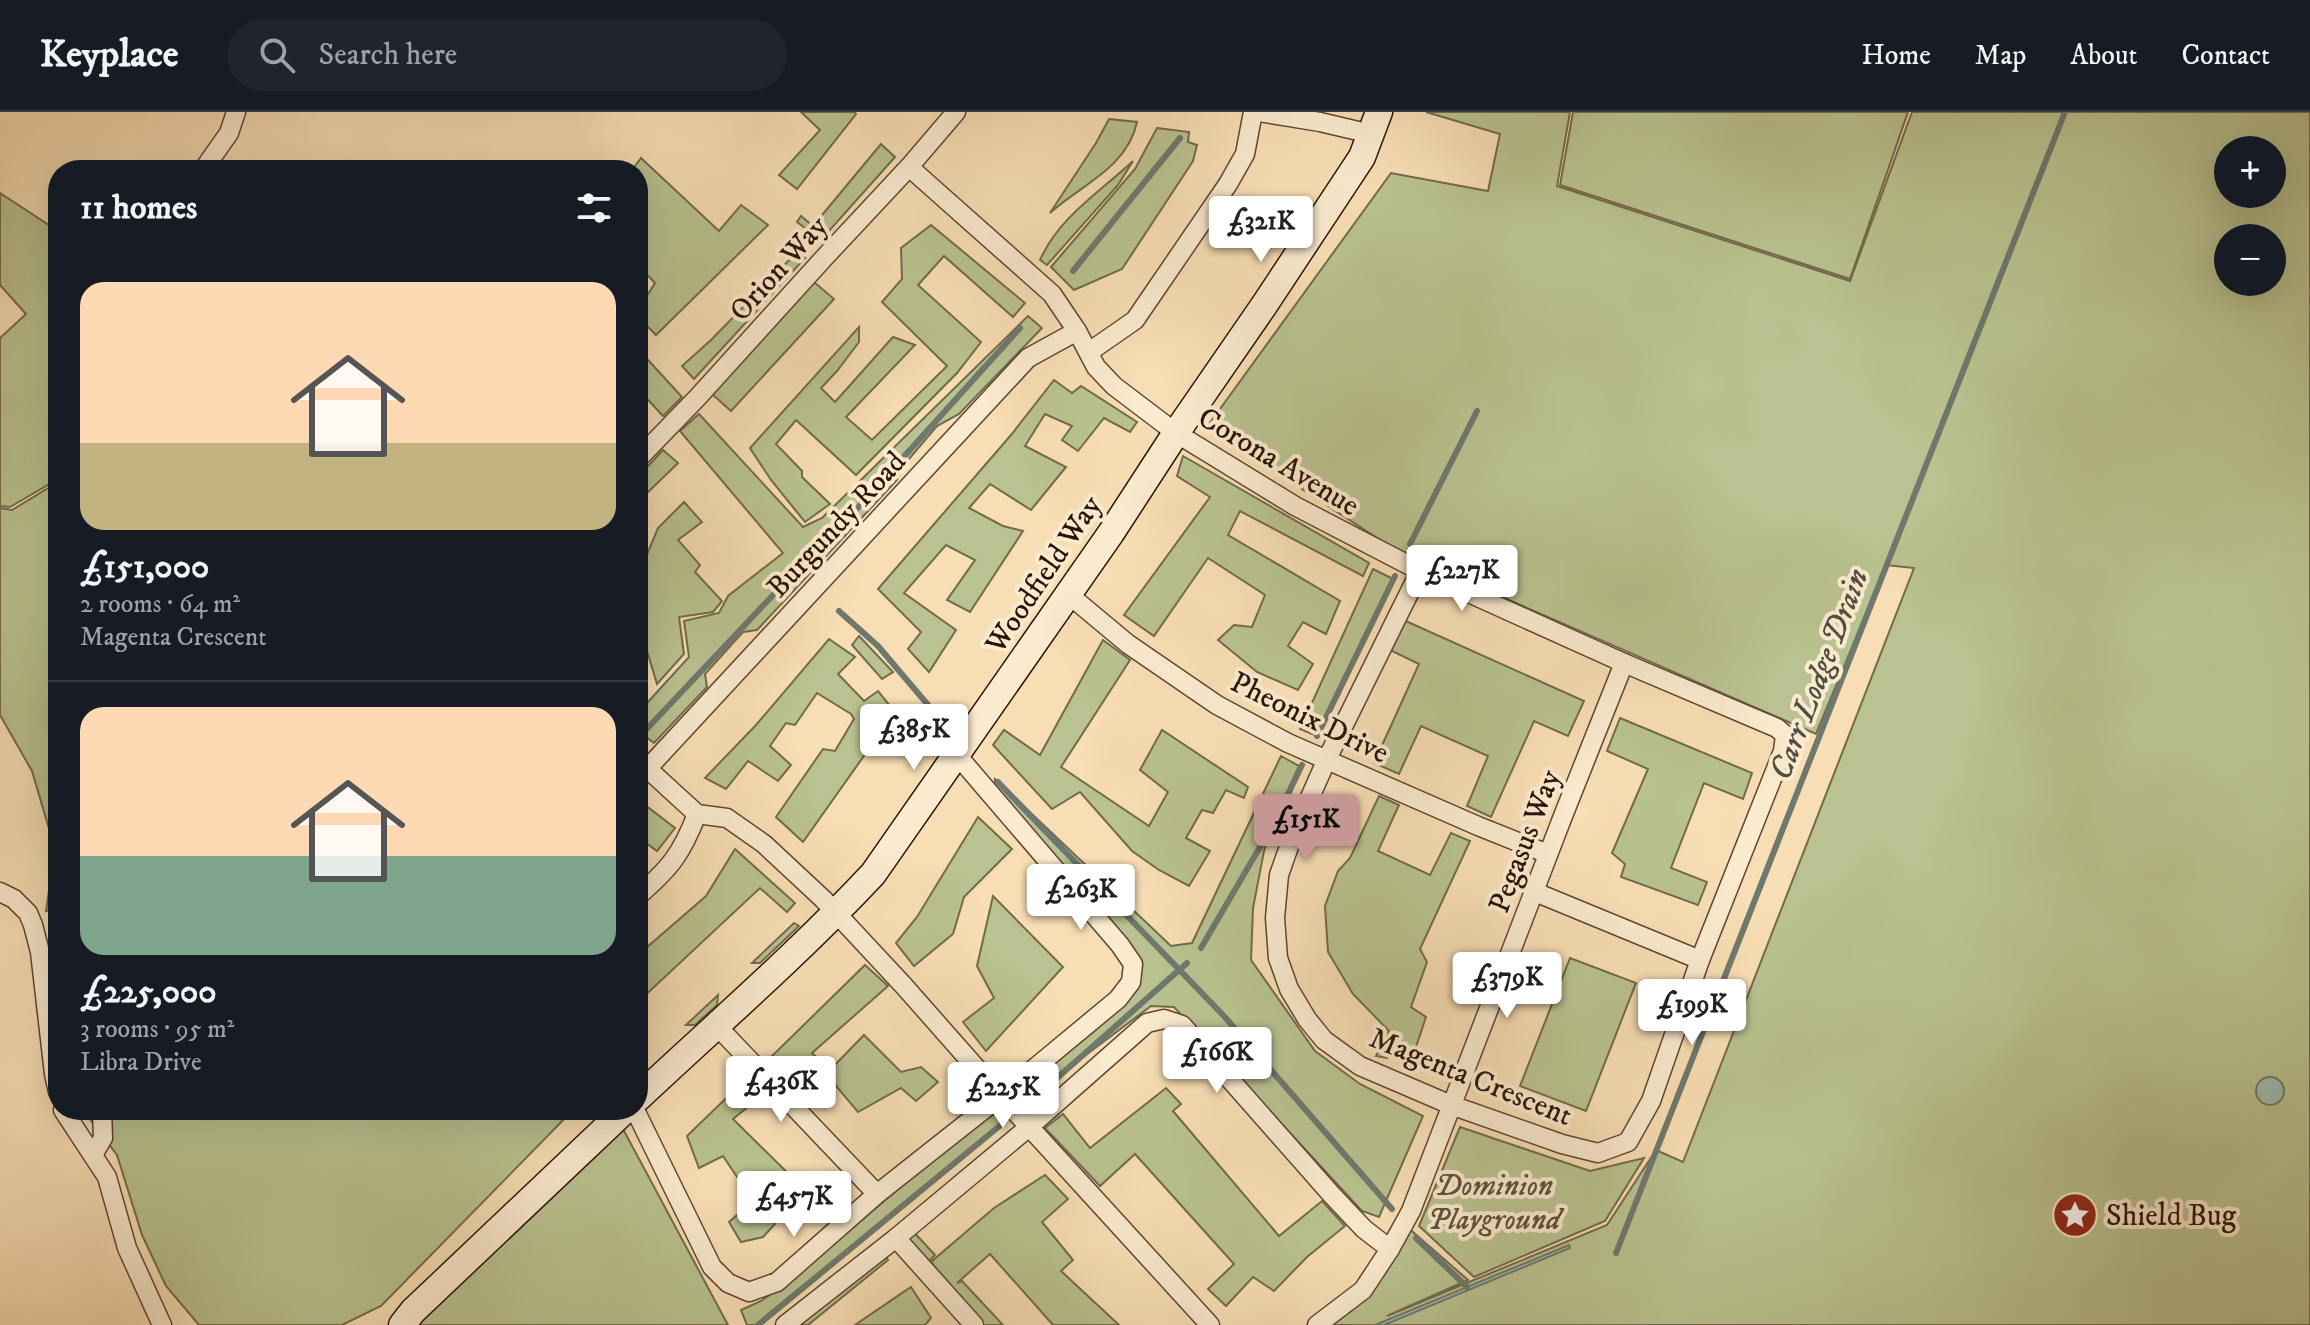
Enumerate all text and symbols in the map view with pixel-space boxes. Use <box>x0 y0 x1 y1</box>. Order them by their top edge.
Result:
search box <box>227 19 787 91</box>
text: Keyplace <box>40 31 179 79</box>
icon: search <box>255 33 299 77</box>
text: Search here <box>319 37 457 74</box>
text: Home <box>1862 38 1931 73</box>
text: Map <box>1975 38 2026 73</box>
text: About <box>2070 38 2137 73</box>
text: Contact <box>2181 38 2270 73</box>
map controls <box>2214 136 2286 296</box>
button: + <box>2214 136 2286 208</box>
icon: filters <box>572 186 616 230</box>
text: 11 homes <box>80 187 197 229</box>
pin: £321K <box>1205 196 1317 264</box>
text: £321K <box>1227 205 1295 238</box>
street label: Orion Way <box>722 208 837 329</box>
button: − <box>2214 224 2286 296</box>
icon: home <box>276 334 420 478</box>
street label: Corona Avenue <box>1191 400 1366 525</box>
street label: Burgundy Road <box>760 444 914 606</box>
street label: Woodfield Way <box>977 488 1111 662</box>
pin: £227K <box>1406 545 1518 613</box>
text: £151,000 <box>80 546 209 588</box>
text: £227K <box>1425 554 1499 587</box>
water label: Carr Lodge Drain <box>1761 564 1878 786</box>
text: 2 rooms · 64 m² <box>80 588 240 621</box>
text: Magenta Crescent <box>80 621 267 654</box>
street label: Pheonix Drive <box>1224 664 1394 773</box>
pin: £385K <box>858 704 970 772</box>
text: £385K <box>878 713 950 746</box>
icon: home <box>276 759 420 903</box>
street label: Pegasus Way <box>1481 764 1570 918</box>
pin: £151K <box>1250 794 1362 862</box>
text: £151K <box>1272 803 1340 836</box>
pin: £263K <box>1025 864 1137 932</box>
text: £263K <box>1045 873 1117 906</box>
pin: £379K <box>1451 952 1563 1020</box>
text: £379K <box>1471 961 1543 994</box>
text: £225,000 <box>80 971 217 1013</box>
pin: £199K <box>1636 979 1748 1047</box>
text: £199K <box>1656 988 1728 1021</box>
text: 3 rooms · 95 m² <box>80 1013 235 1046</box>
street label: Magenta Crescent <box>1364 1020 1577 1135</box>
pin: £166K <box>1161 1027 1273 1095</box>
text: £166K <box>1181 1036 1253 1069</box>
text: Libra Drive <box>80 1046 202 1079</box>
pin: £436K <box>725 1056 837 1124</box>
pin: £225K <box>947 1062 1059 1130</box>
text: £436K <box>744 1065 818 1098</box>
text: £225K <box>966 1071 1040 1104</box>
park label: Dominion Playground <box>1428 1168 1565 1239</box>
pin: £457K <box>738 1171 850 1239</box>
text: £457K <box>755 1180 833 1213</box>
place icon: Shield Bug <box>2051 1191 2099 1239</box>
place label: Shield Bug <box>2106 1198 2237 1235</box>

